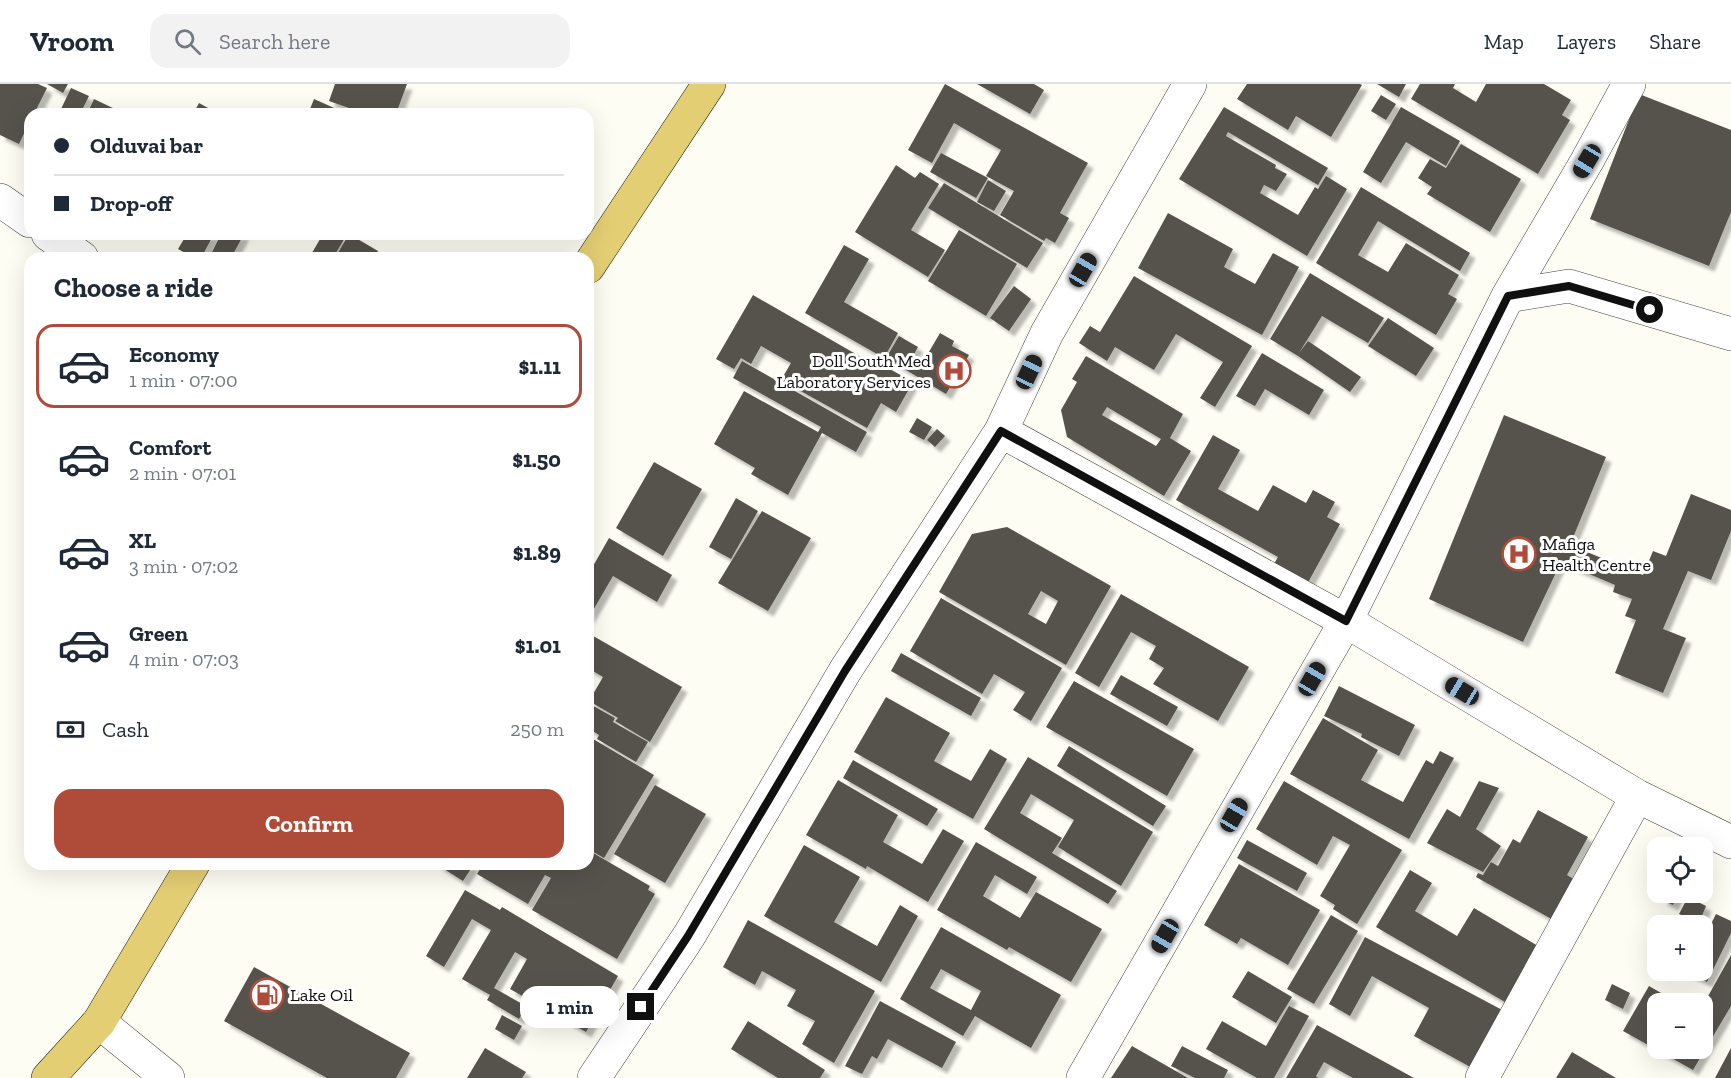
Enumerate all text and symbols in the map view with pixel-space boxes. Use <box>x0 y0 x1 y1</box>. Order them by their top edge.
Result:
search box <box>150 14 570 68</box>
text: Vroom <box>30 25 114 58</box>
icon: search <box>171 25 204 58</box>
text: Search here <box>219 28 330 55</box>
text: Map <box>1484 29 1524 54</box>
text: Layers <box>1557 29 1616 54</box>
text: Share <box>1649 29 1701 54</box>
text: Olduvai bar <box>90 132 203 159</box>
car <box>1570 141 1604 181</box>
text: Drop-off <box>90 190 172 217</box>
car <box>1066 250 1100 290</box>
text: Choose a ride <box>54 272 213 304</box>
route start <box>1636 296 1663 323</box>
icon: car <box>57 339 111 393</box>
text: Economy <box>129 341 219 368</box>
place label: Doll South Med Laboratory Services <box>777 350 931 393</box>
car <box>1013 352 1045 392</box>
text: $1.11 <box>519 353 561 380</box>
hospital icon: Doll South Med Laboratory Services <box>936 353 972 389</box>
text: 1 min · 07:00 <box>129 368 237 392</box>
icon: car <box>57 432 111 486</box>
text: Comfort <box>129 434 211 461</box>
text: $1.50 <box>512 446 561 473</box>
text: 2 min · 07:01 <box>129 461 236 485</box>
icon: car <box>57 525 111 579</box>
text: XL <box>129 527 156 554</box>
place label: Mafiga Health Centre <box>1542 533 1651 576</box>
hospital icon: Mafiga Health Centre <box>1501 536 1537 572</box>
text: $1.89 <box>513 539 561 566</box>
text: 3 min · 07:02 <box>129 554 238 578</box>
icon: car <box>57 618 111 672</box>
text: Green <box>129 620 188 647</box>
text: $1.01 <box>515 632 561 659</box>
text: 4 min · 07:03 <box>129 647 239 671</box>
car <box>1295 659 1329 699</box>
car <box>1442 674 1482 708</box>
icon: cash <box>54 713 87 746</box>
text: Cash <box>102 716 149 743</box>
text: 250 m <box>510 717 564 741</box>
button: Confirm <box>54 789 564 858</box>
car <box>1217 795 1251 835</box>
map controls <box>1647 837 1713 1059</box>
button: locate <box>1647 837 1713 903</box>
button: + <box>1647 915 1713 981</box>
car <box>1148 916 1182 956</box>
fuel station icon: Lake Oil <box>249 977 285 1013</box>
place label: Lake Oil <box>290 984 353 1006</box>
callout: 1 min <box>521 986 620 1028</box>
route end <box>627 993 654 1020</box>
button: − <box>1647 993 1713 1059</box>
text: 1 min <box>546 995 593 1019</box>

